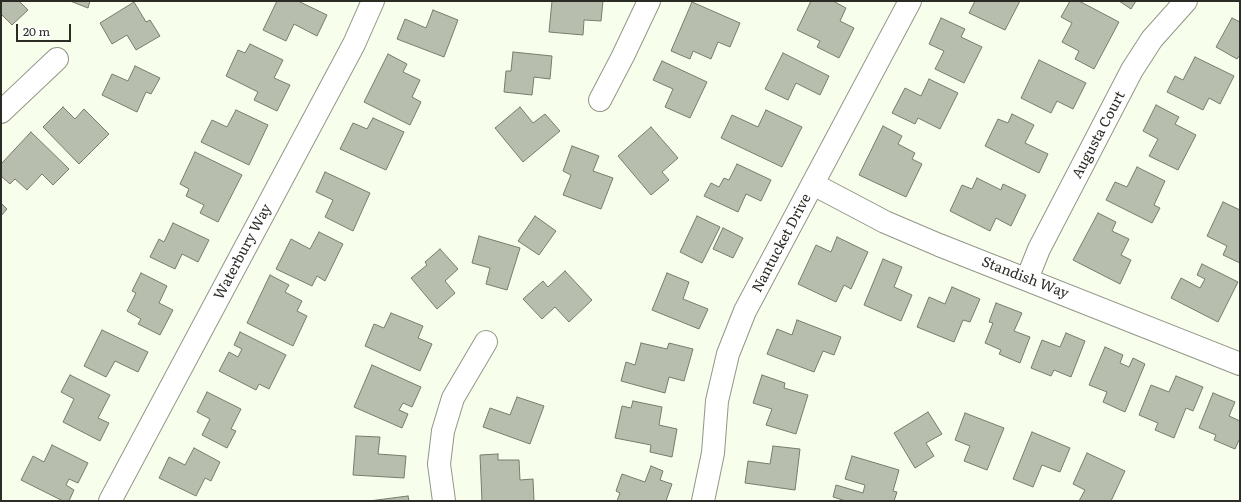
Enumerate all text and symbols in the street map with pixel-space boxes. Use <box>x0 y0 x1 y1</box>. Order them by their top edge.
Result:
scale bar <box>18 16 73 42</box>
text: 20 m <box>23 22 50 40</box>
street label: Augusta Court <box>1069 88 1129 182</box>
street label: Nantucket Drive <box>749 191 815 295</box>
street label: Waterbury Way <box>211 201 275 303</box>
street label: Standish Way <box>979 254 1071 302</box>

